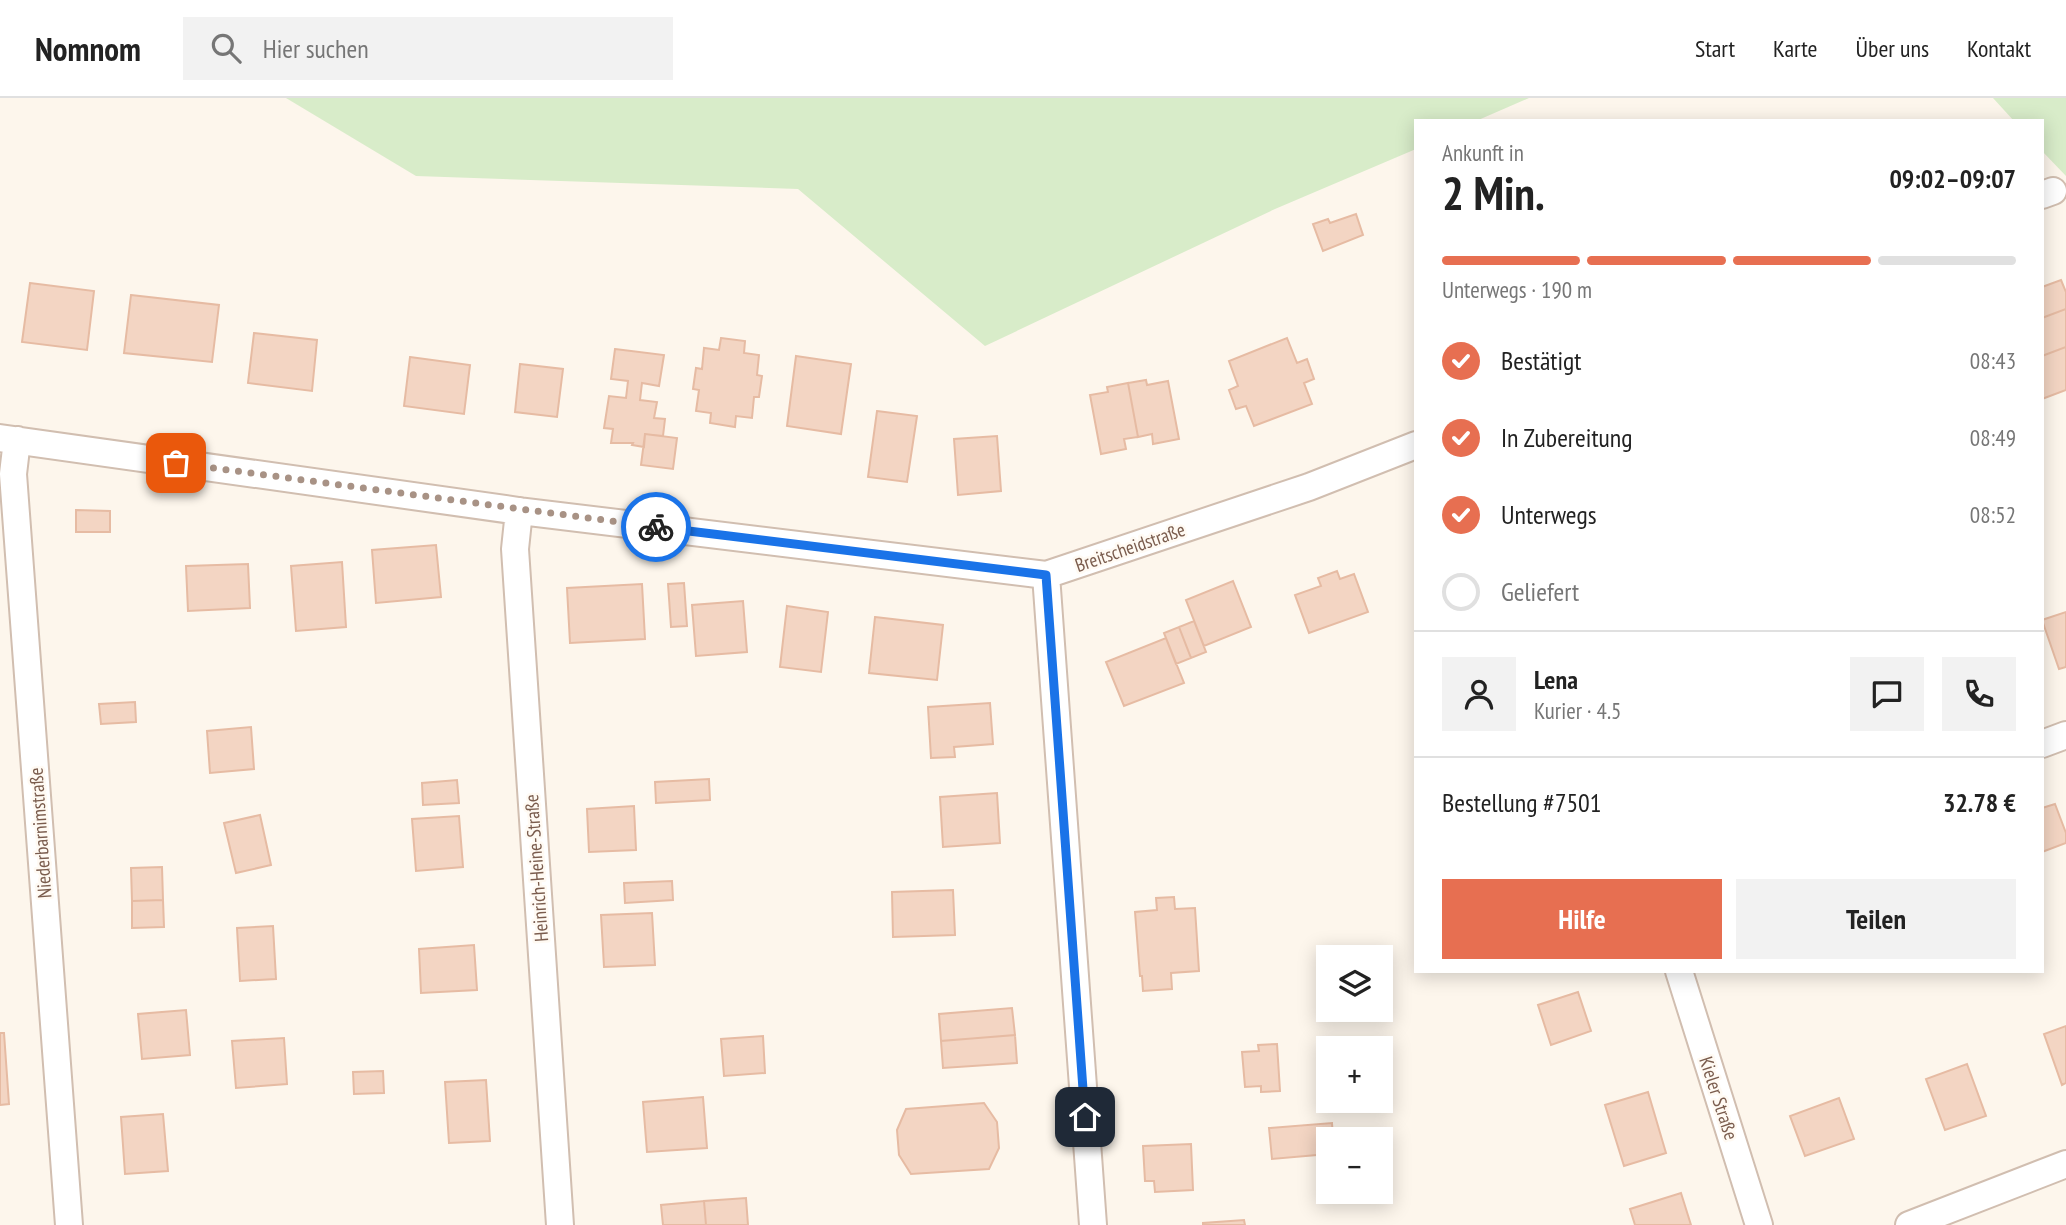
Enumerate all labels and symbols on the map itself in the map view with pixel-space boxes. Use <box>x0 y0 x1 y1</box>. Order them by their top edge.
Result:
pin <box>146 433 206 493</box>
courier <box>621 492 691 562</box>
street label: Breitscheidstraße <box>1072 517 1188 577</box>
street label: Niederbarnimstraße <box>23 767 57 899</box>
street label: Heinrich-Heine-Straße <box>519 793 553 942</box>
street label: Kieler Straße <box>1694 1053 1744 1143</box>
pin <box>1055 1087 1115 1147</box>

